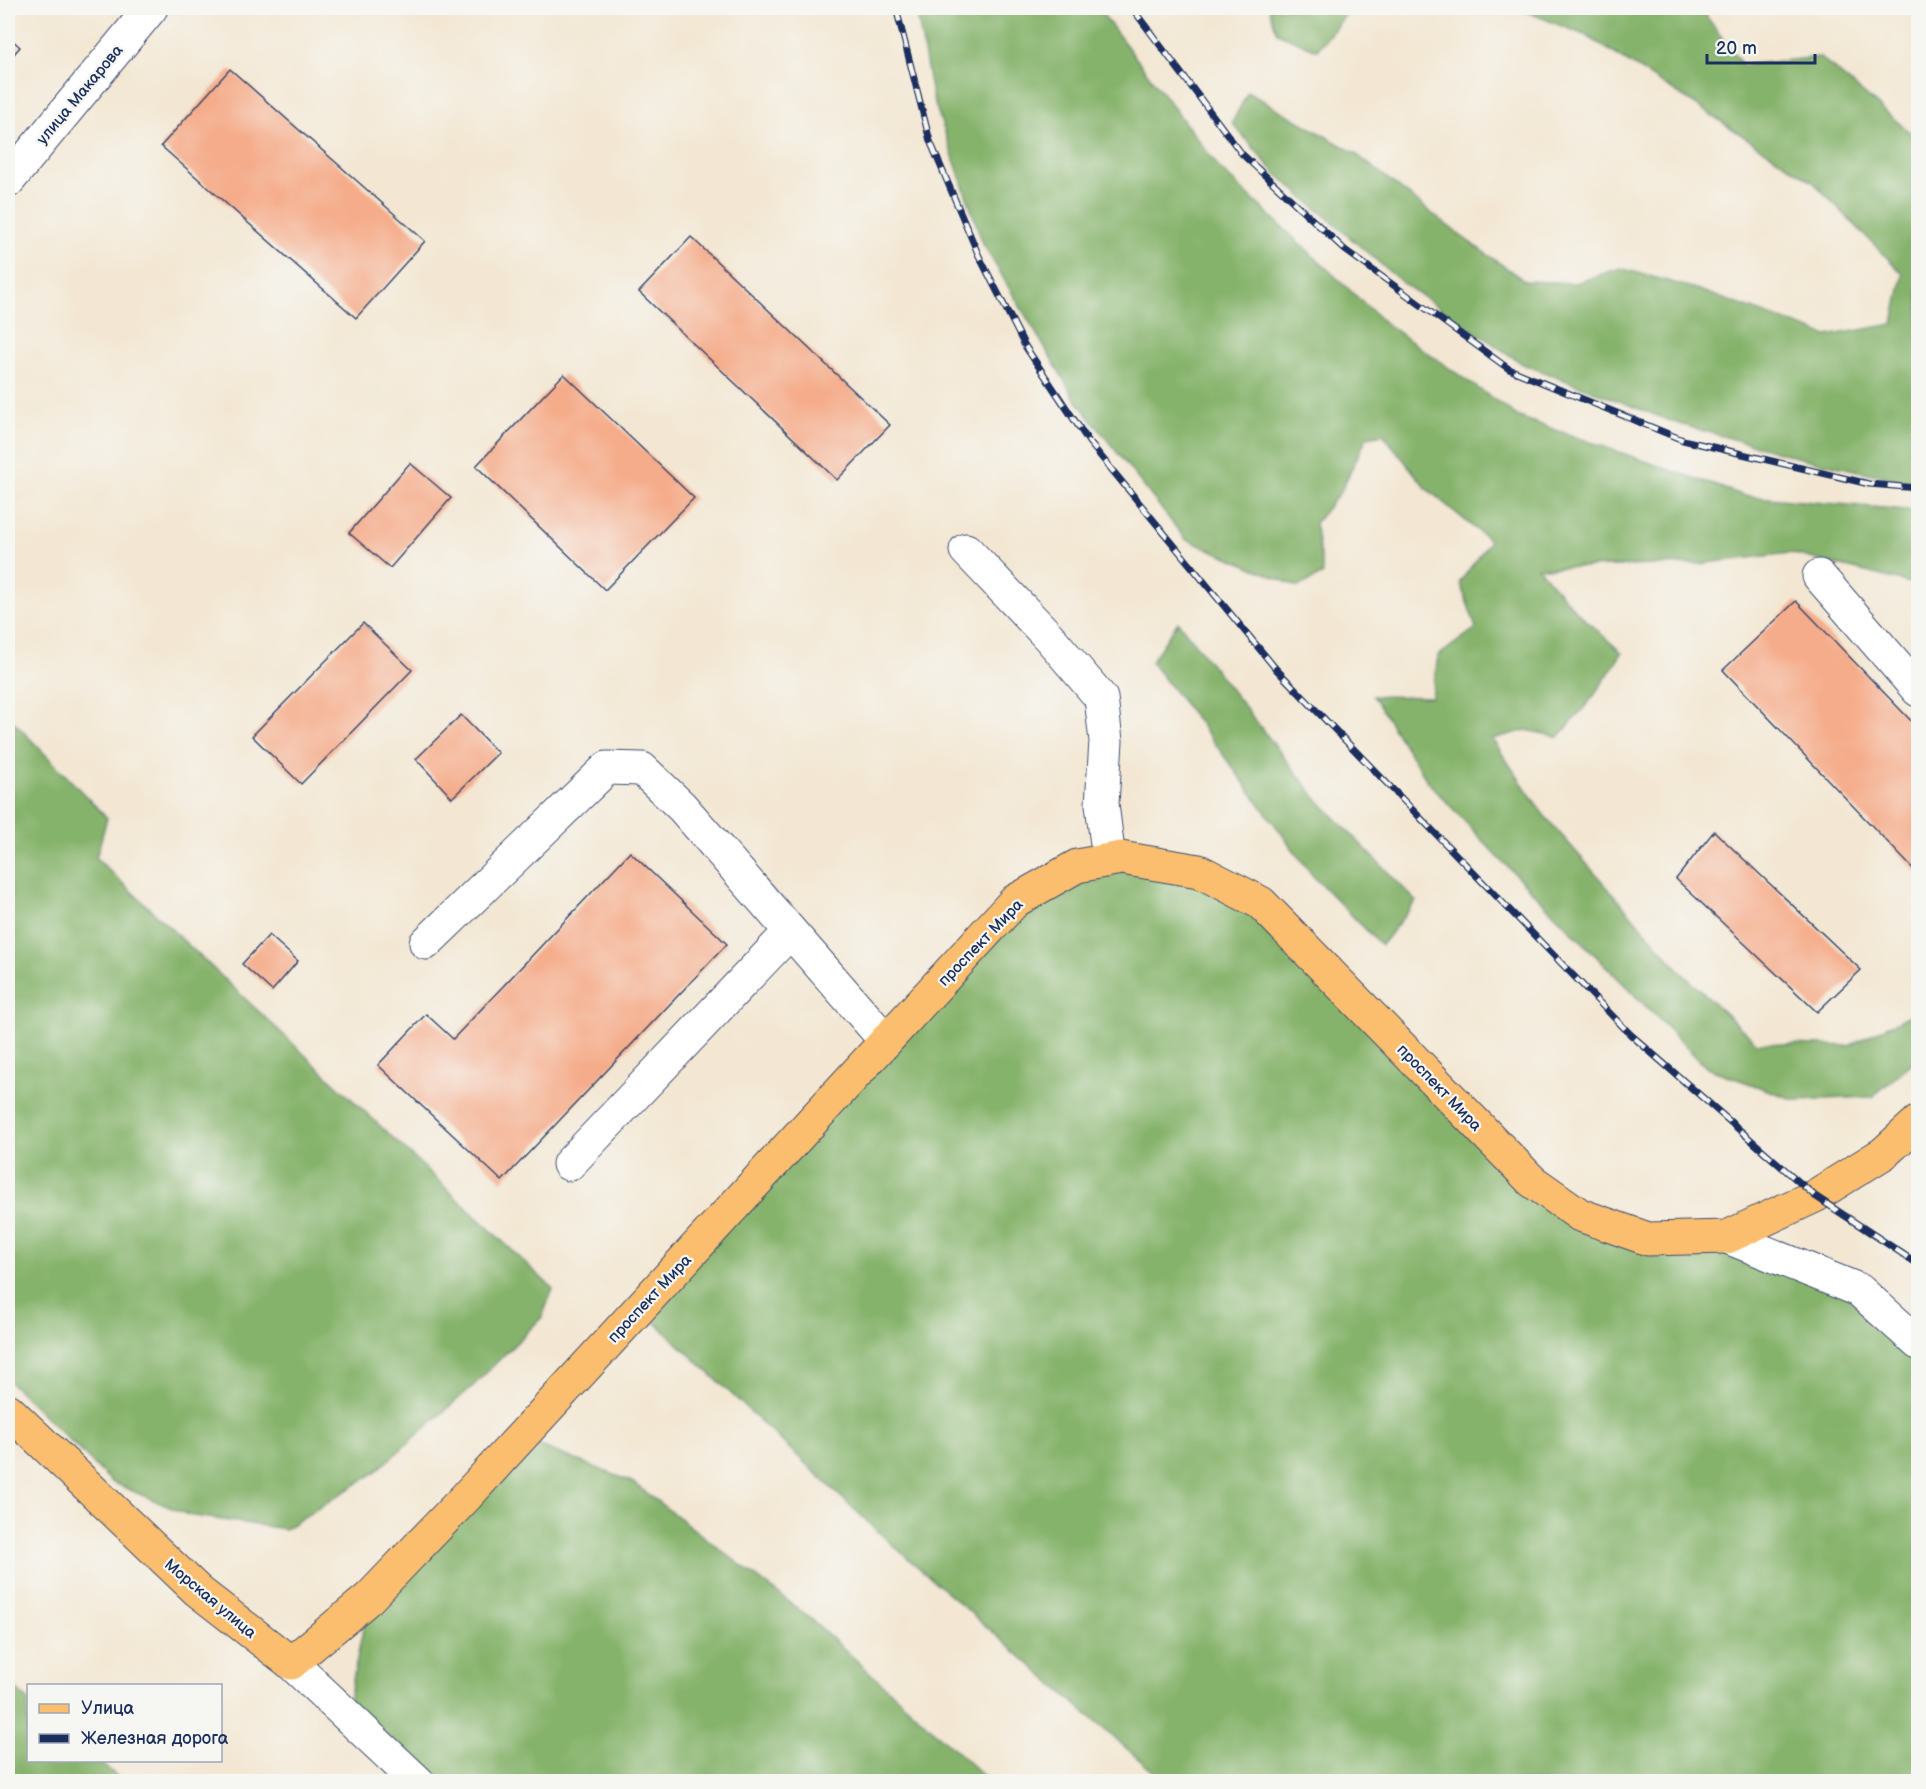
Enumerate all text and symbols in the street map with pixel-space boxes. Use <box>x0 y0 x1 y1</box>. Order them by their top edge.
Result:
scale bar <box>1707 27 1815 65</box>
text: 20 m <box>1716 38 1757 59</box>
street label: улица Макарова <box>33 41 128 149</box>
street label: проспект Мира <box>935 895 1028 991</box>
street label: проспект Мира <box>1393 1041 1486 1136</box>
street label: проспект Мира <box>604 1251 696 1347</box>
street label: Морская улица <box>160 1555 260 1643</box>
legend <box>27 1684 222 1762</box>
text: Улица <box>81 1698 135 1719</box>
text: Железная дорога <box>81 1728 229 1749</box>

